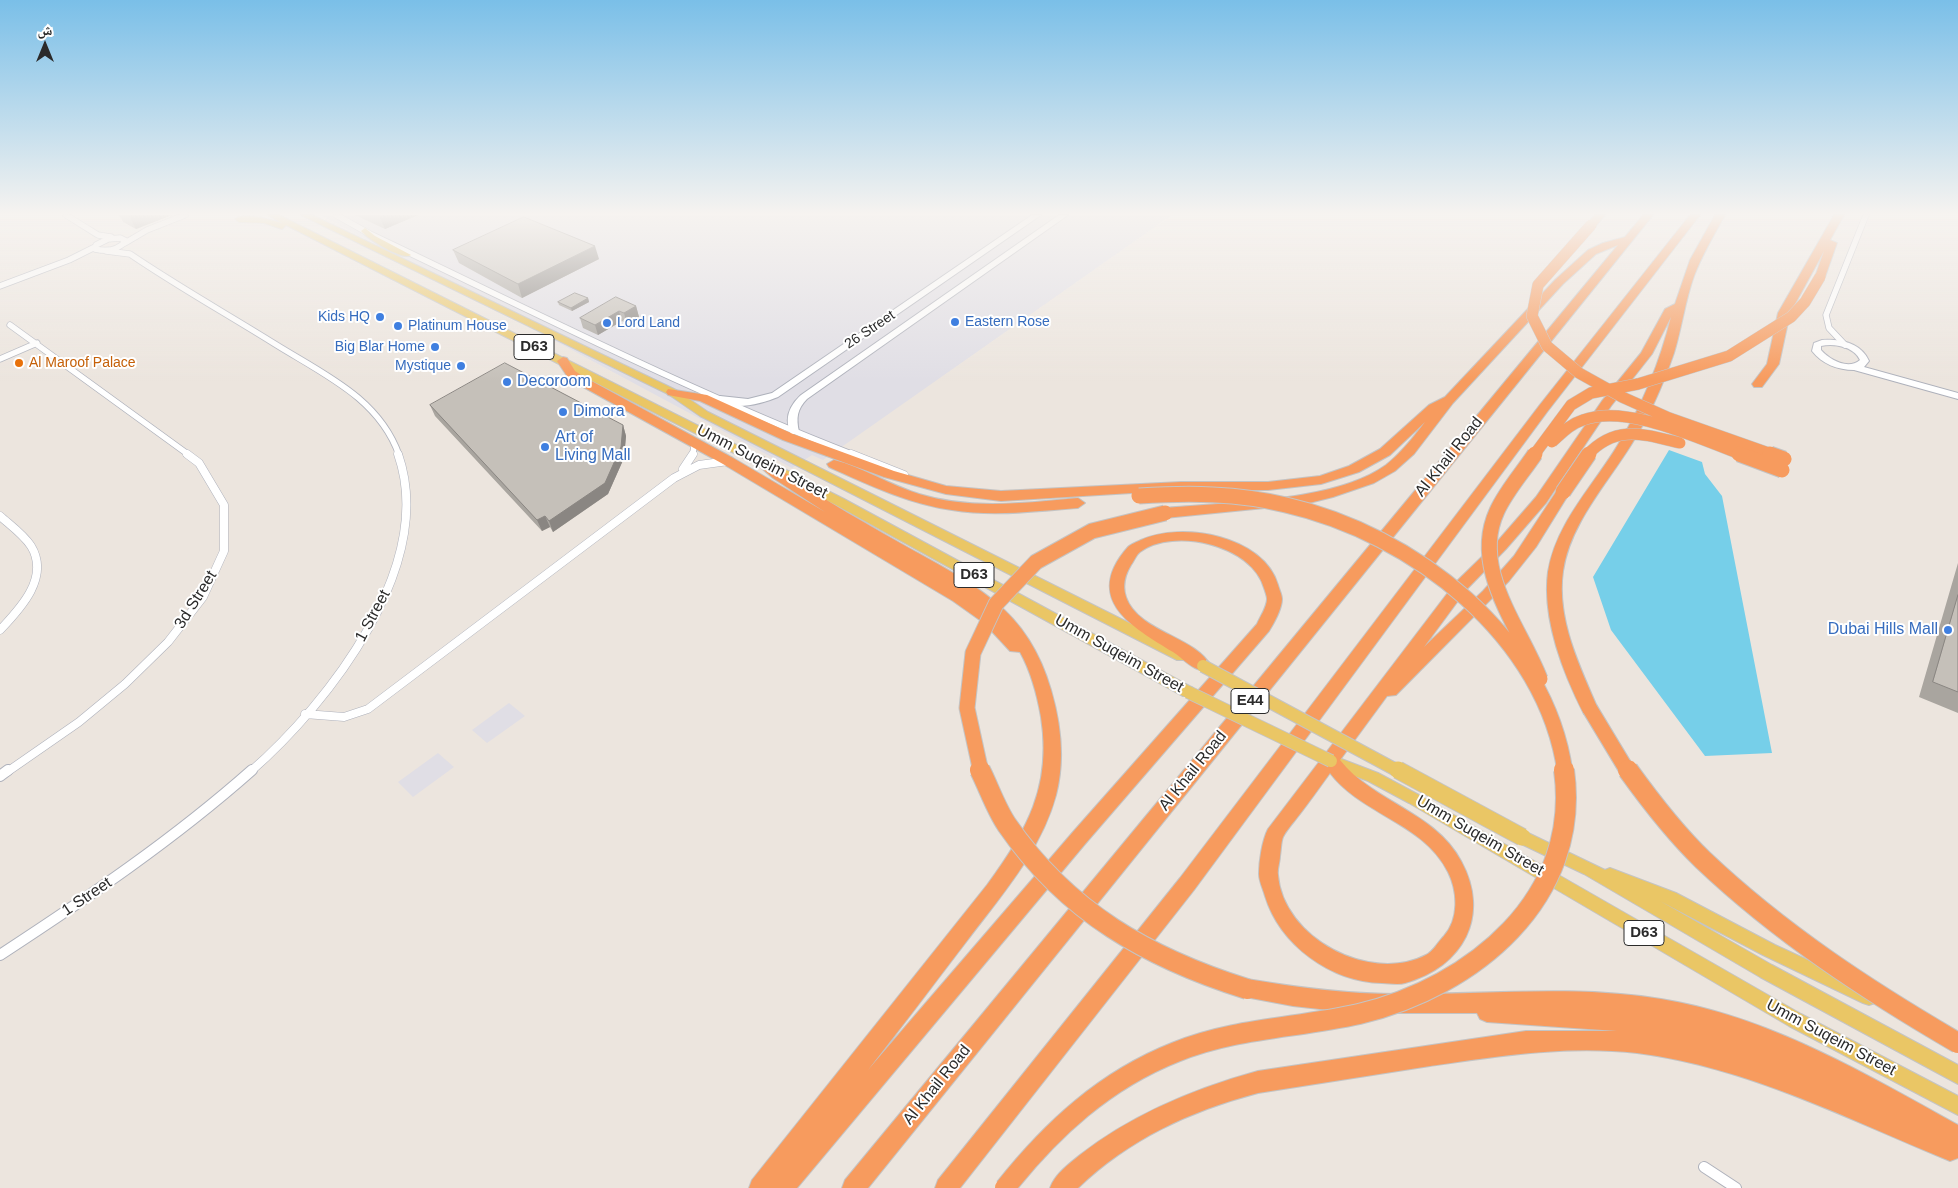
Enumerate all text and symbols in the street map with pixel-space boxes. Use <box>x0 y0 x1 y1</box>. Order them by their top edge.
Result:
north arrow <box>20 20 70 70</box>
text: ش <box>38 22 52 38</box>
street label: 26 Street <box>842 307 898 353</box>
place label: Kids HQ <box>318 309 370 325</box>
marker: Kids HQ <box>374 311 386 323</box>
place label: Eastern Rose <box>965 314 1050 330</box>
place label: Lord Land <box>617 315 680 331</box>
marker: Eastern Rose <box>949 316 961 328</box>
marker: Lord Land <box>601 317 613 329</box>
place label: Platinum House <box>408 318 507 334</box>
marker: Platinum House <box>392 320 404 332</box>
road number: D63 <box>514 334 554 360</box>
place label: Big Blar Home <box>335 339 425 355</box>
marker: Big Blar Home <box>429 341 441 353</box>
place label: Al Maroof Palace <box>29 355 136 371</box>
marker: Al Maroof Palace <box>13 357 25 369</box>
place label: Mystique <box>395 358 451 374</box>
marker: Mystique <box>455 360 467 372</box>
place label: Decoroom <box>517 372 591 392</box>
marker: Decoroom <box>501 376 513 388</box>
place label: Dimora <box>573 402 625 422</box>
marker: Dimora <box>557 406 569 418</box>
street label: Al Khail Road <box>1411 413 1487 501</box>
street label: Umm Suqeim Street <box>693 421 831 503</box>
place label: Art of Living Mall <box>555 428 631 466</box>
marker: Art of Living Mall <box>539 441 551 453</box>
road number: D63 <box>954 562 994 588</box>
street label: 3d Street <box>171 567 221 633</box>
street label: 1 Street <box>351 587 395 645</box>
street label: Umm Suqeim Street <box>1051 611 1187 697</box>
place label: Dubai Hills Mall <box>1828 620 1938 640</box>
marker: Dubai Hills Mall <box>1942 624 1954 636</box>
road number: E44 <box>1231 688 1269 714</box>
street label: Al Khail Road <box>1155 727 1231 815</box>
street label: Umm Suqeim Street <box>1413 792 1547 880</box>
street label: 1 Street <box>58 873 116 921</box>
road number: D63 <box>1624 920 1664 946</box>
street label: Umm Suqeim Street <box>1763 996 1899 1080</box>
street label: Al Khail Road <box>899 1041 975 1129</box>

